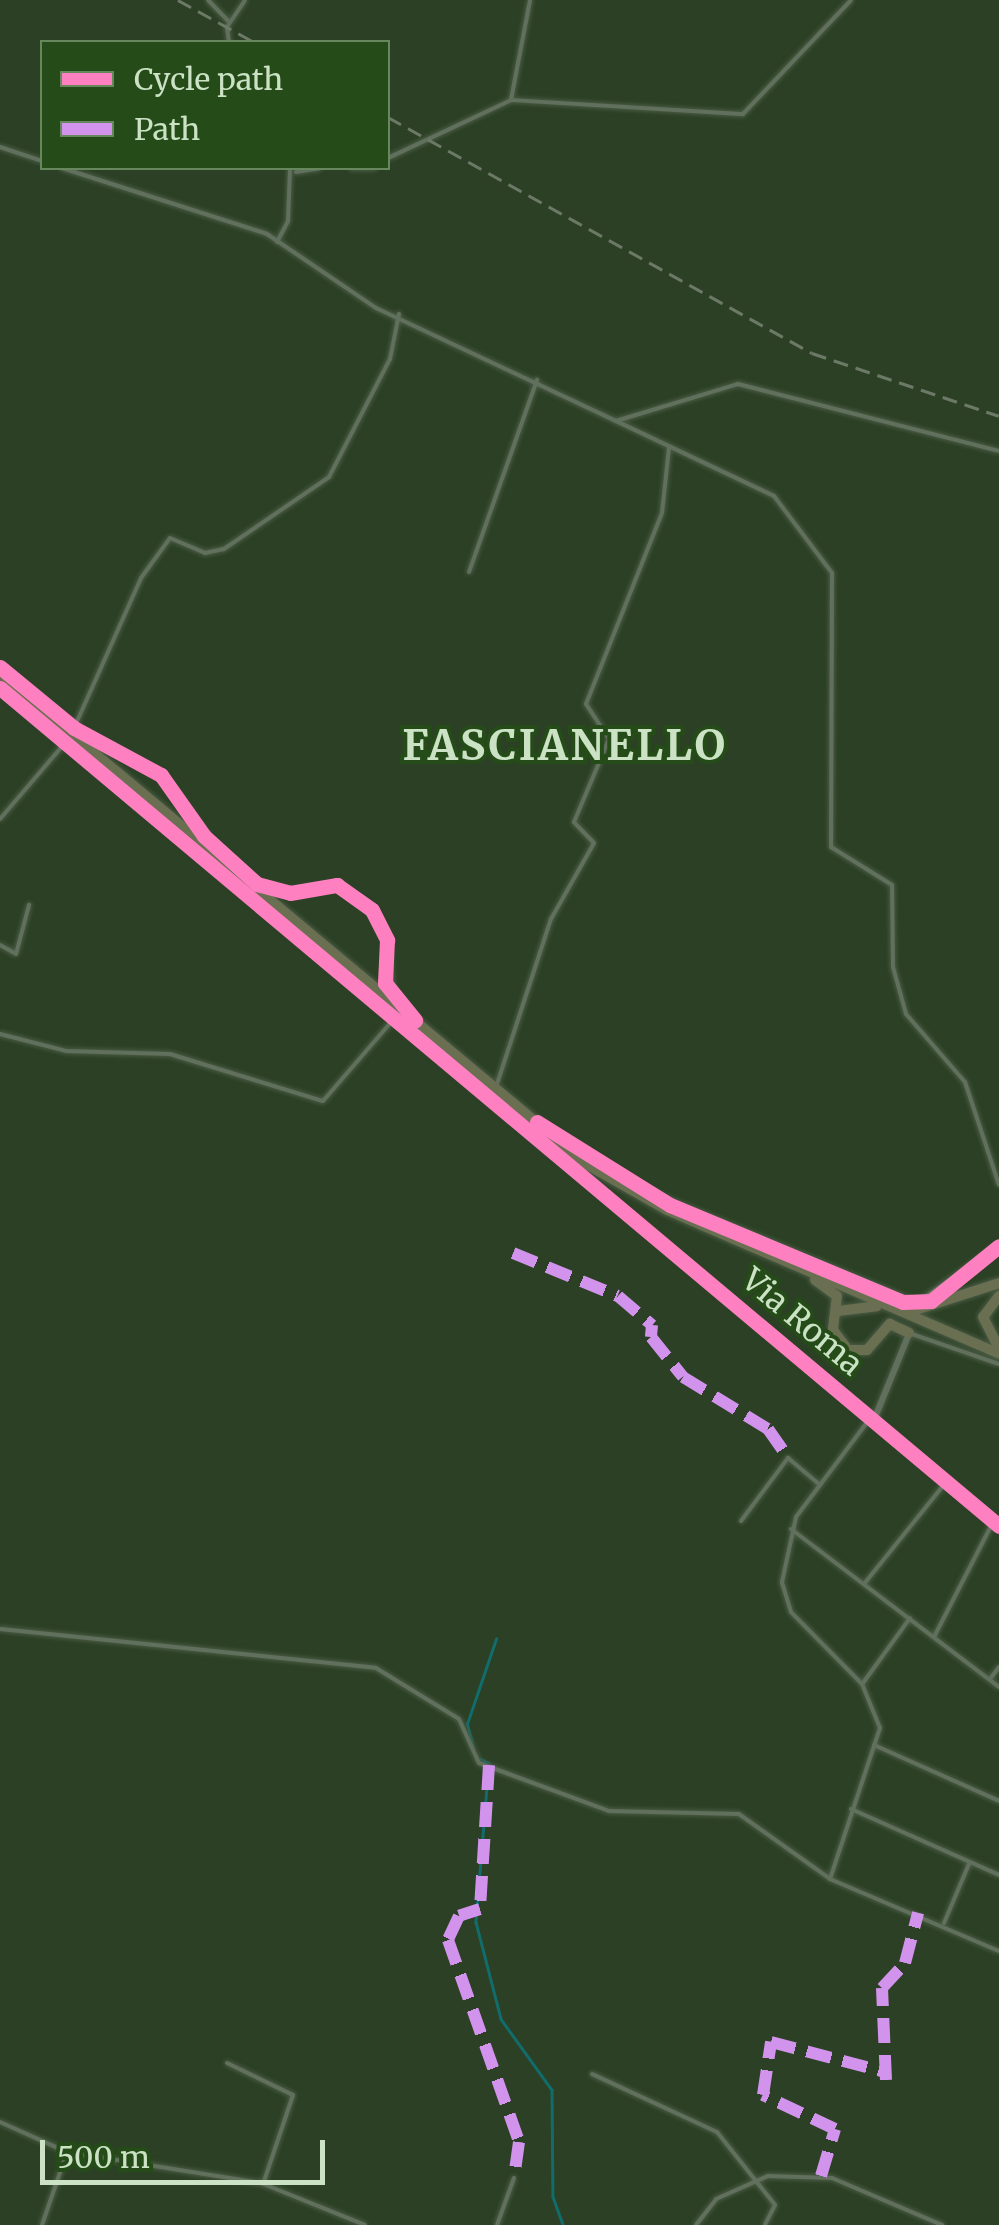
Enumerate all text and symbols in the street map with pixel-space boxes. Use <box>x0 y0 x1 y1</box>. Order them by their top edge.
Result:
legend <box>40 40 390 170</box>
text: Cycle path <box>134 60 283 98</box>
text: Path <box>134 110 200 148</box>
district label: FASCIANELLO <box>402 720 728 770</box>
street label: Via Roma <box>734 1260 870 1384</box>
scale bar <box>45 2120 330 2182</box>
text: 500 m <box>57 2138 150 2176</box>

